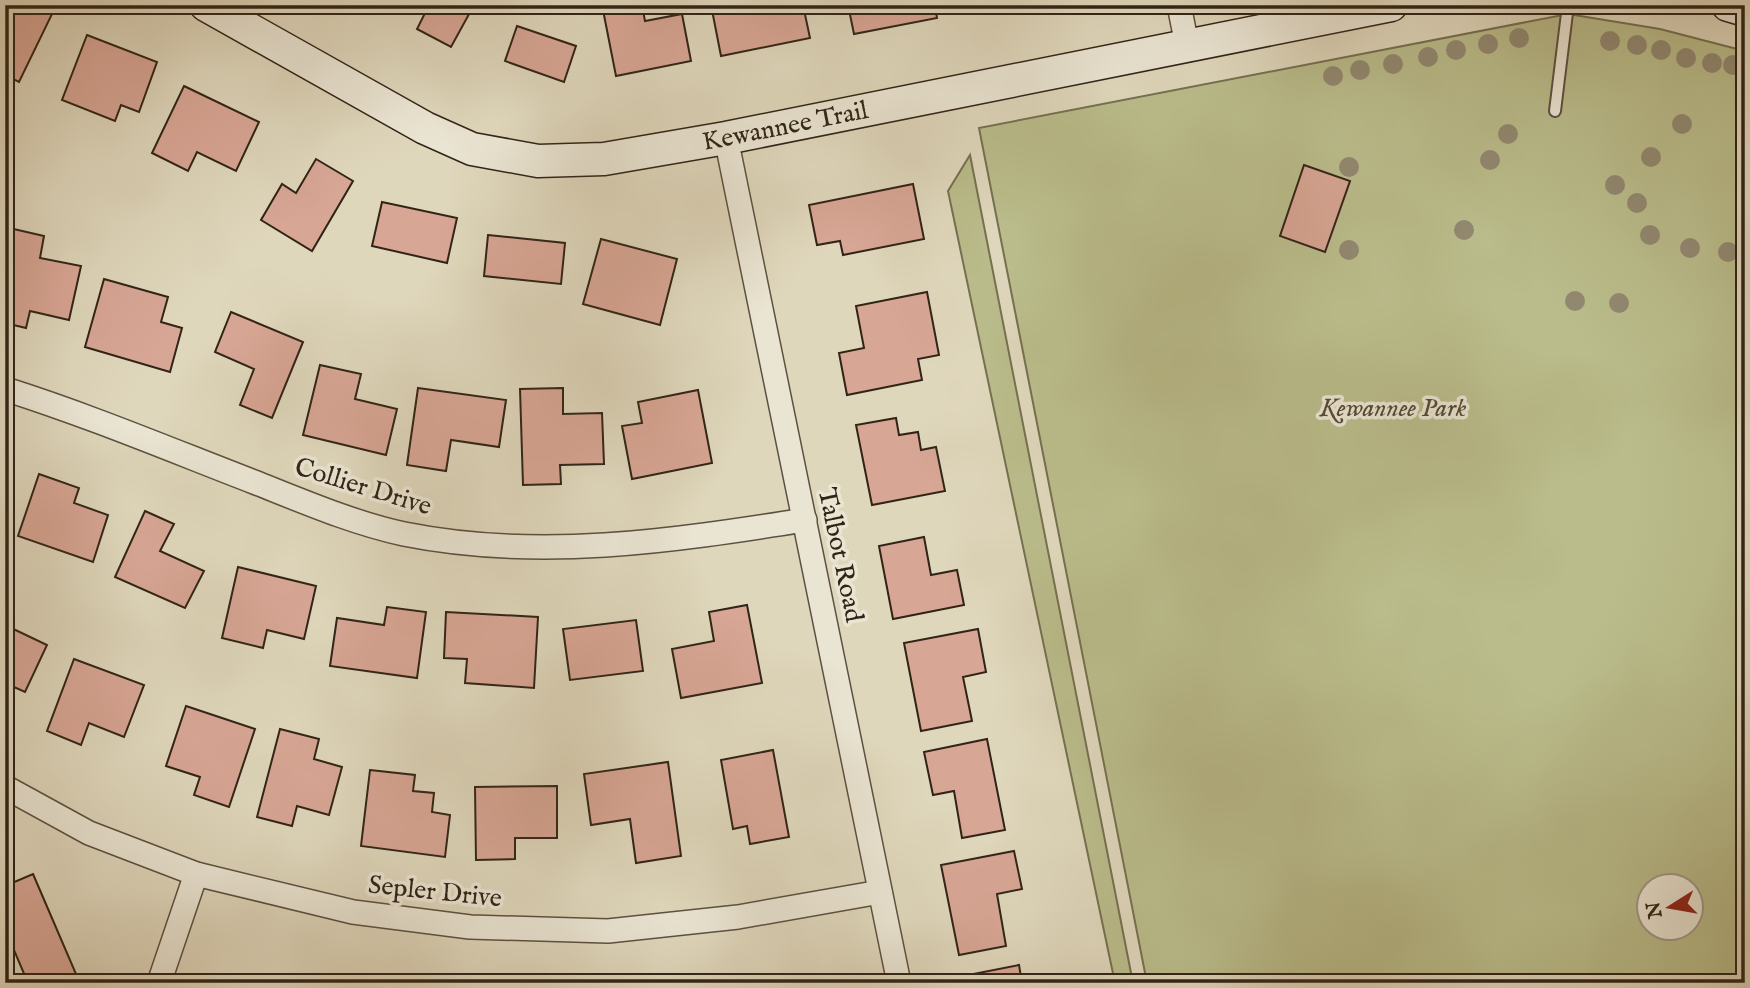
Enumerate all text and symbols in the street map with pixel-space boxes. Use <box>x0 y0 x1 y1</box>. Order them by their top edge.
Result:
street label: Kewannee Trail <box>700 93 872 158</box>
park label: Kewannee Park <box>1319 392 1467 425</box>
street label: Collier Drive <box>291 451 435 523</box>
street label: Talbot Road <box>810 485 870 625</box>
street label: Sepler Drive <box>367 869 503 915</box>
north arrow <box>1634 872 1704 942</box>
text: N <box>1642 899 1669 921</box>

